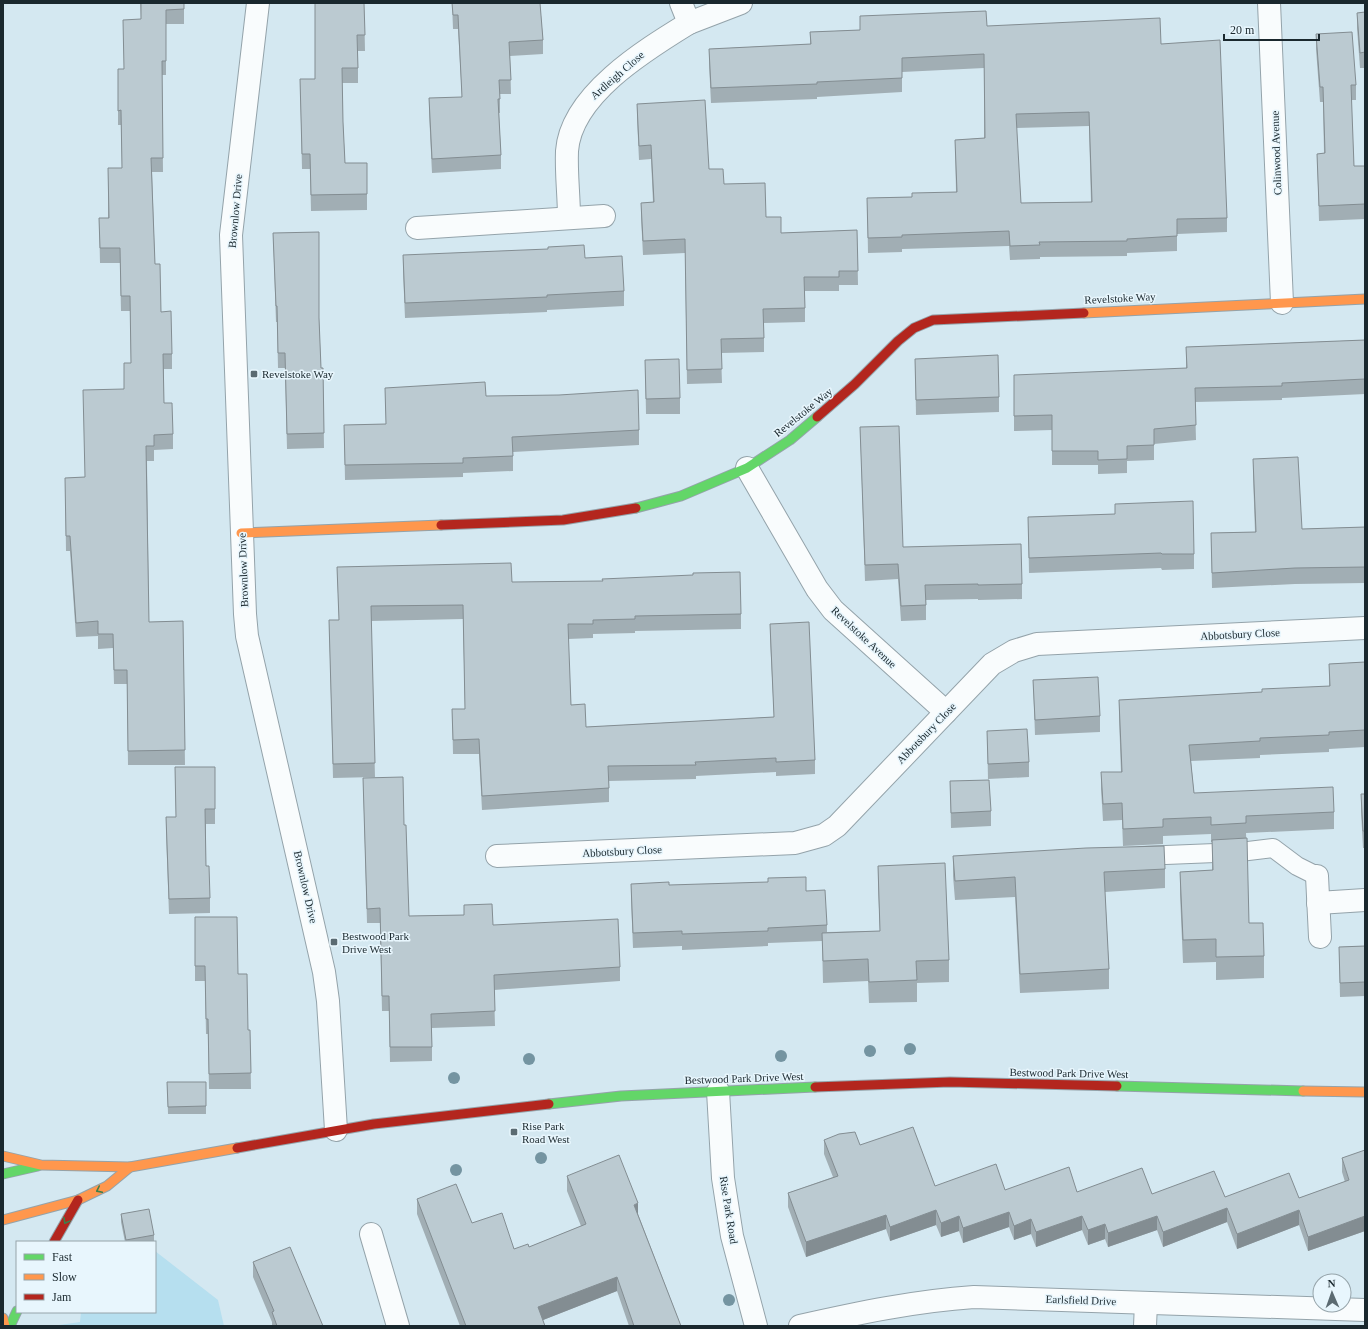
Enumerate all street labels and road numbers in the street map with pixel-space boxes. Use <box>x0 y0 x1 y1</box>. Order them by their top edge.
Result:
street label: Ardleigh Close <box>588 48 646 101</box>
street label: Colinwood Avenue <box>1269 110 1283 195</box>
street label: Brownlow Drive <box>226 173 244 249</box>
street label: Revelstoke Way <box>1084 290 1156 306</box>
street label: Revelstoke Way <box>772 385 835 439</box>
street label: Brownlow Drive <box>236 533 250 607</box>
street label: Revelstoke Avenue <box>829 604 899 670</box>
street label: Abbotsbury Close <box>1200 626 1280 642</box>
street label: Abbotsbury Close <box>894 700 958 766</box>
street label: Abbotsbury Close <box>582 843 662 859</box>
street label: Brownlow Drive <box>292 849 320 925</box>
street label: Bestwood Park Drive West <box>1009 1066 1129 1080</box>
street label: Bestwood Park Drive West <box>684 1070 804 1086</box>
street label: Rise Park Road <box>718 1175 740 1245</box>
street label: Earlsfield Drive <box>1046 1293 1117 1307</box>

